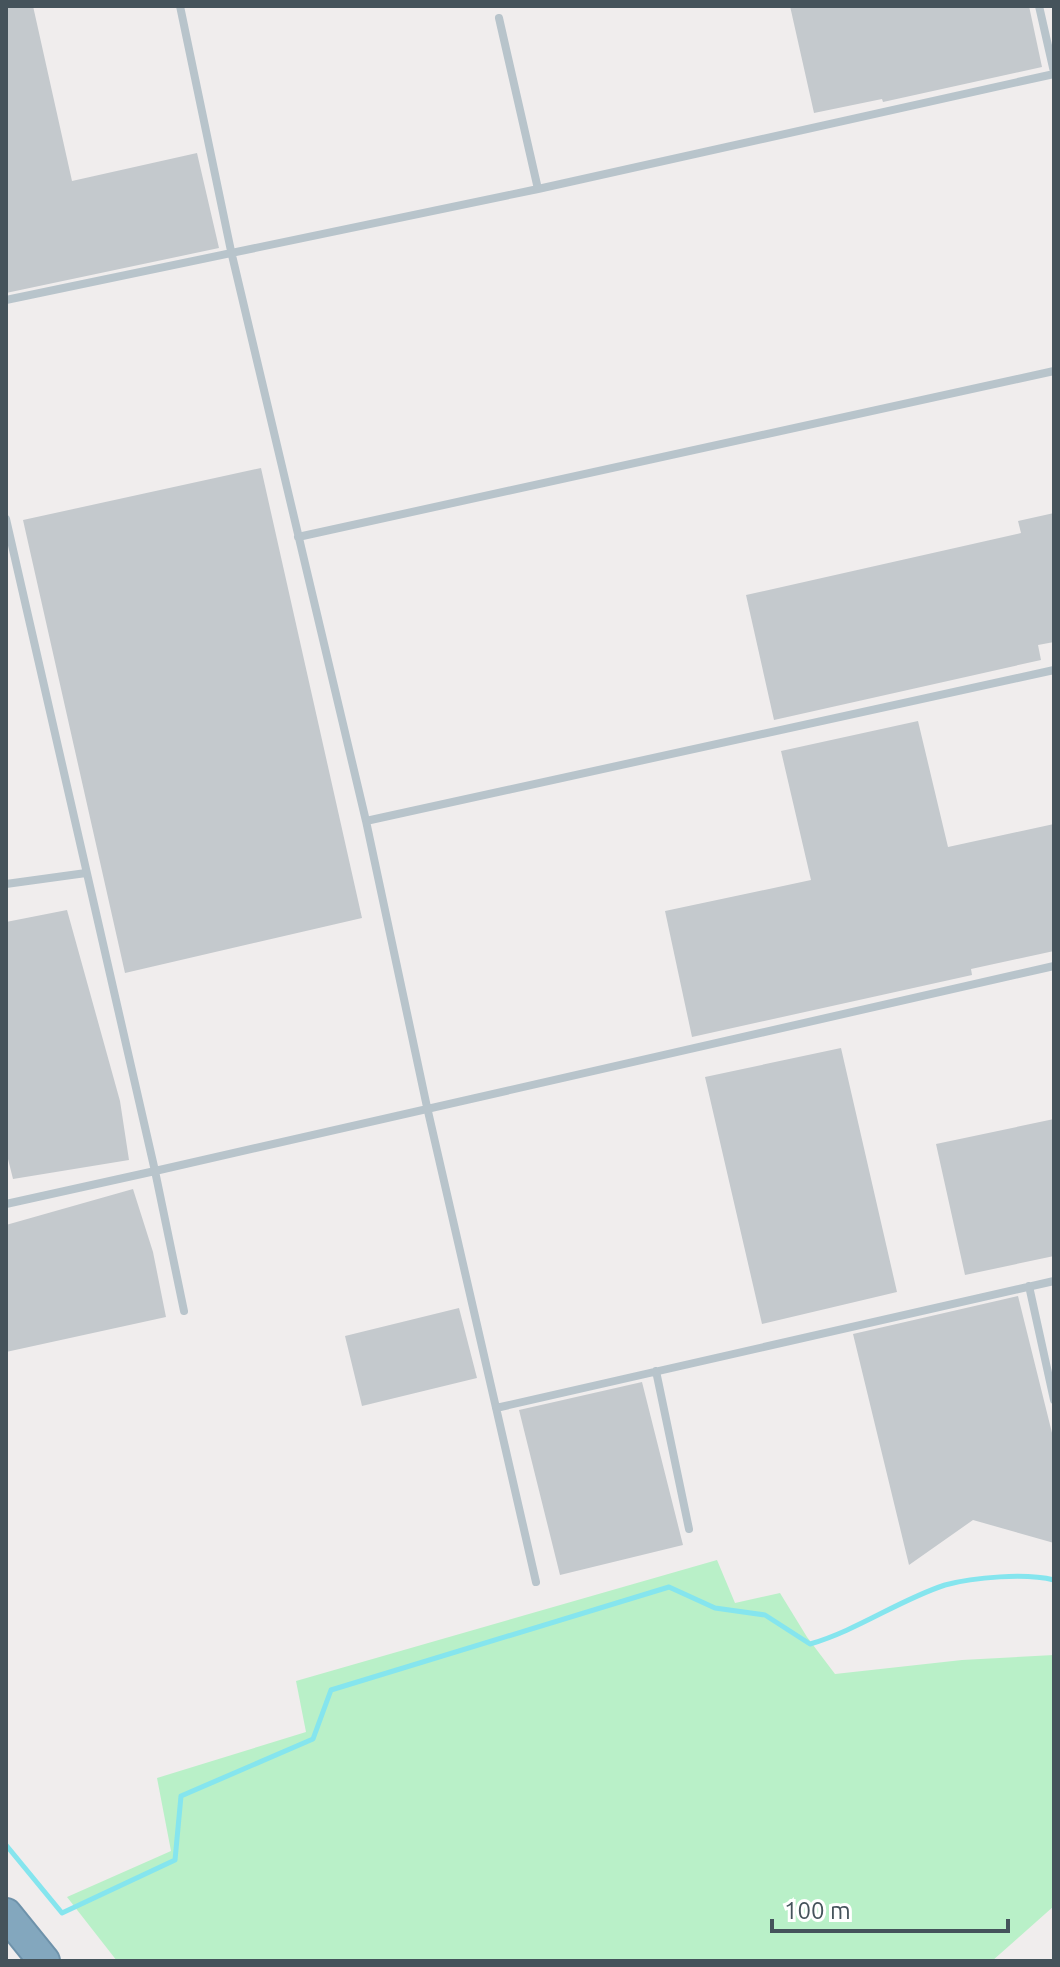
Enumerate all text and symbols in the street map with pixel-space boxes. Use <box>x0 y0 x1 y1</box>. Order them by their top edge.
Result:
scale bar <box>772 1883 1008 1933</box>
text: 100 m <box>784 1897 851 1924</box>

